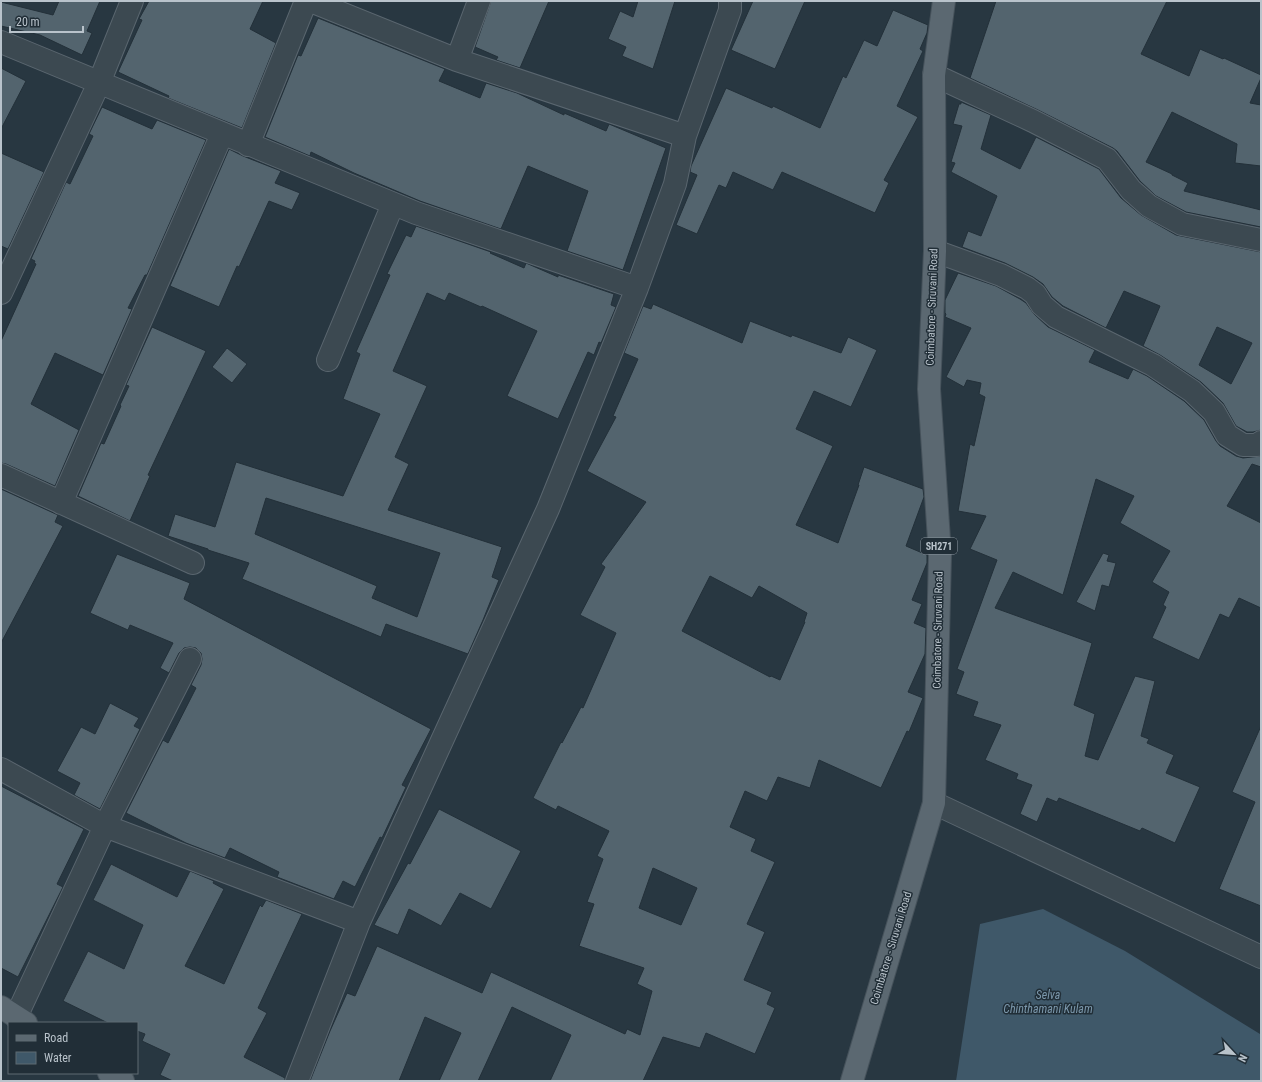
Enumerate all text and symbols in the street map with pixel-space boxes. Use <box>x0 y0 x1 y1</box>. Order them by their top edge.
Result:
scale bar <box>10 8 83 34</box>
text: 20 m <box>16 15 40 29</box>
street label: Coimbatore - Siruvani Road <box>923 248 941 366</box>
road number: SH271 <box>921 538 957 554</box>
street label: Coimbatore - Siruvani Road <box>930 571 946 689</box>
street label: Coimbatore - Siruvani Road <box>868 890 914 1006</box>
water label: Selva Chinthamani Kulam <box>1003 988 1093 1016</box>
legend <box>8 1022 138 1074</box>
text: Road <box>44 1031 68 1045</box>
north arrow <box>1214 1034 1254 1074</box>
text: Water <box>44 1051 72 1065</box>
text: N <box>1235 1052 1250 1064</box>

